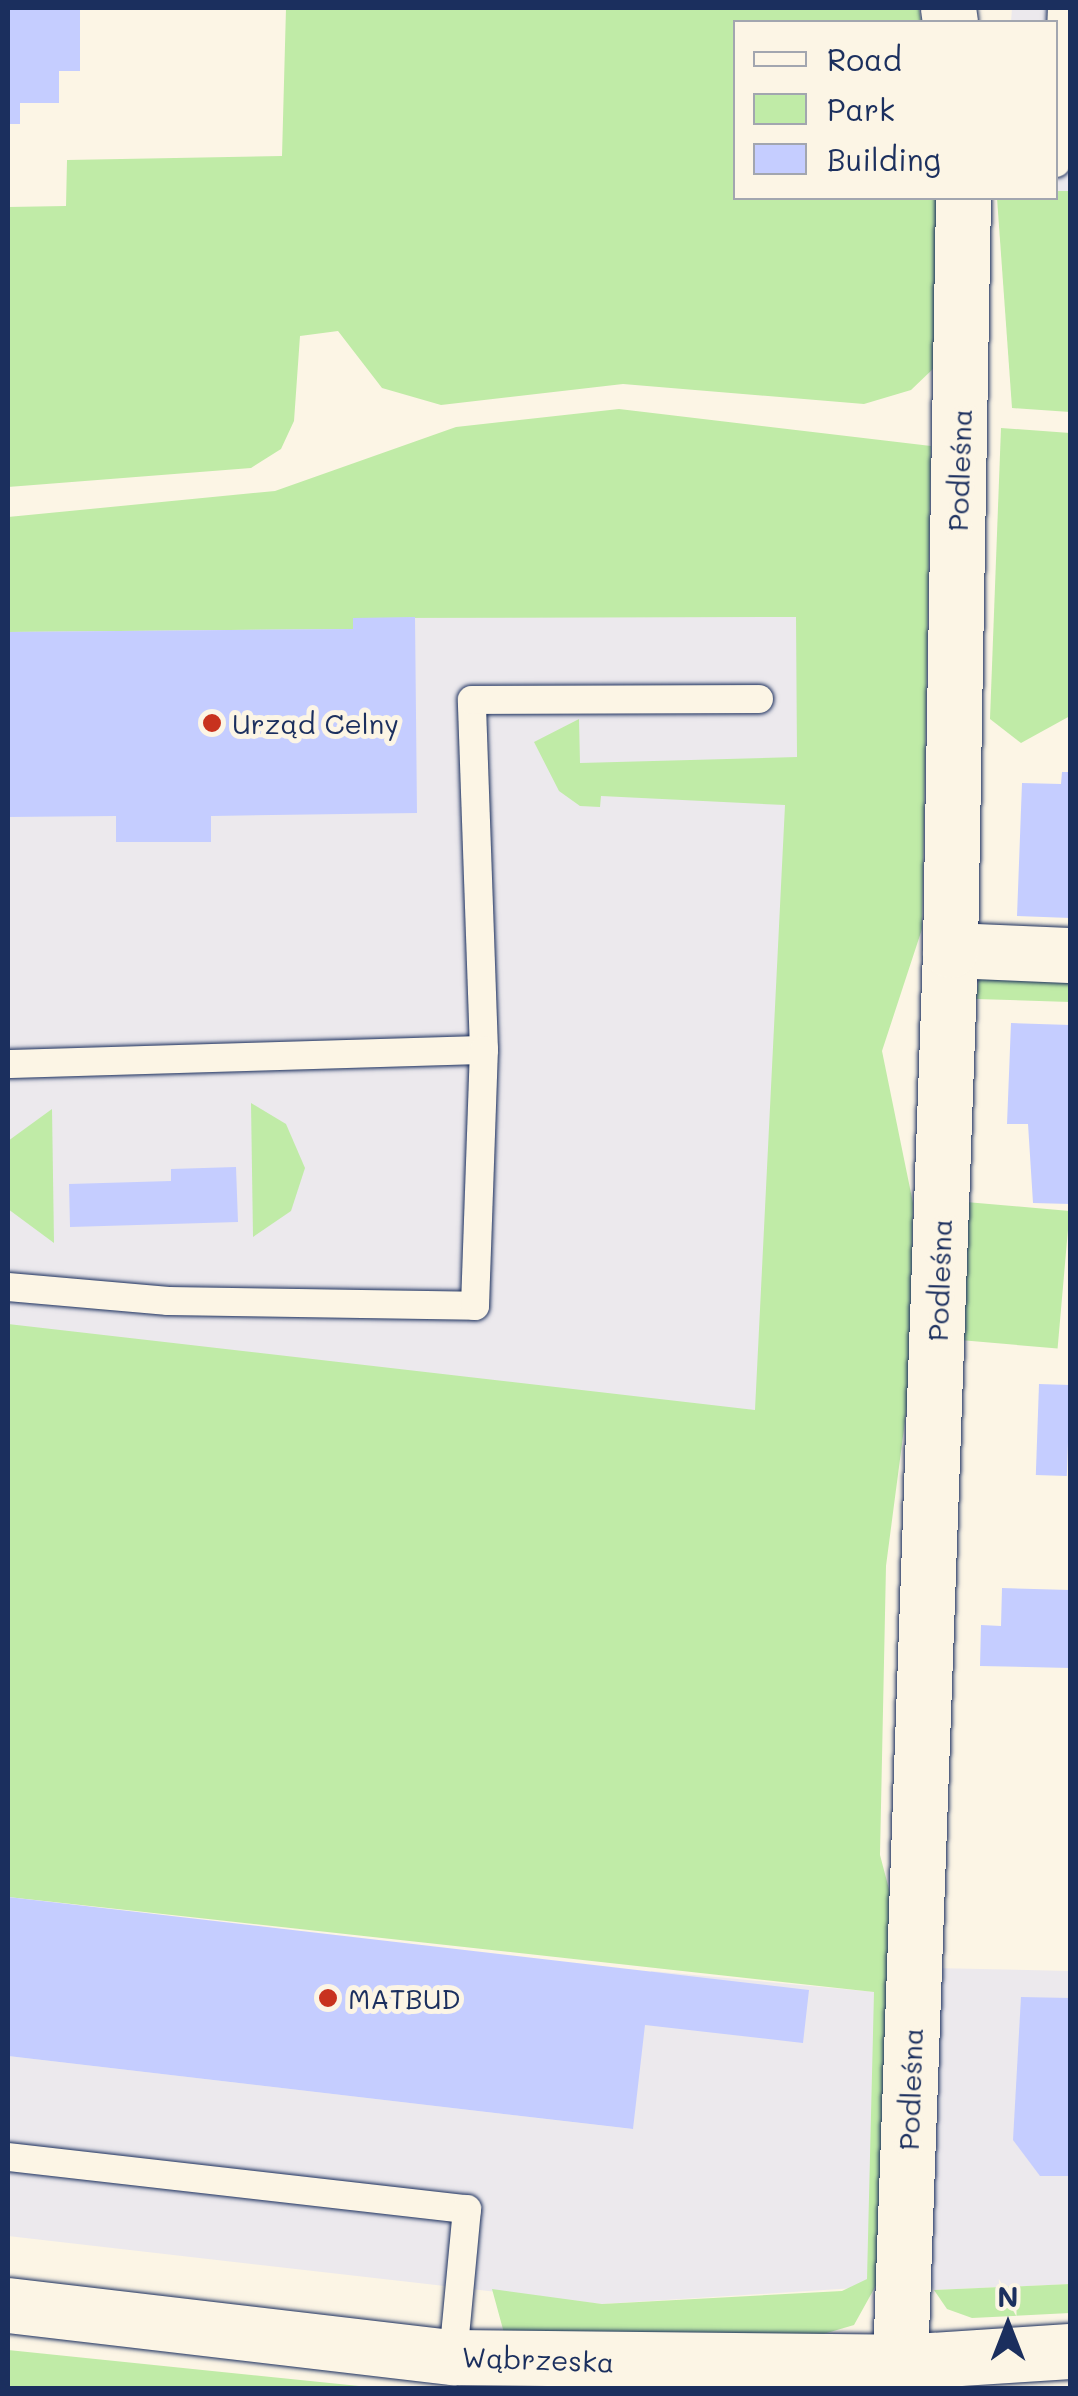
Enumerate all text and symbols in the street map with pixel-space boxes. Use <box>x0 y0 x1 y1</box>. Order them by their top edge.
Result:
legend <box>733 20 1058 200</box>
text: Road <box>827 39 902 79</box>
text: Park <box>827 89 895 129</box>
text: Building <box>827 139 941 179</box>
street label: Podleśna <box>940 408 978 532</box>
place label: Urząd Celny <box>232 706 399 740</box>
marker: Urząd Celny <box>201 712 223 734</box>
street label: Podleśna <box>920 1218 958 1342</box>
place label: MATBUD <box>348 1981 461 2015</box>
marker: MATBUD <box>317 1987 339 2009</box>
street label: Podleśna <box>891 2027 929 2151</box>
north arrow <box>958 2276 1058 2376</box>
text: N <box>997 2278 1019 2314</box>
street label: Wąbrzeska <box>461 2340 615 2378</box>

